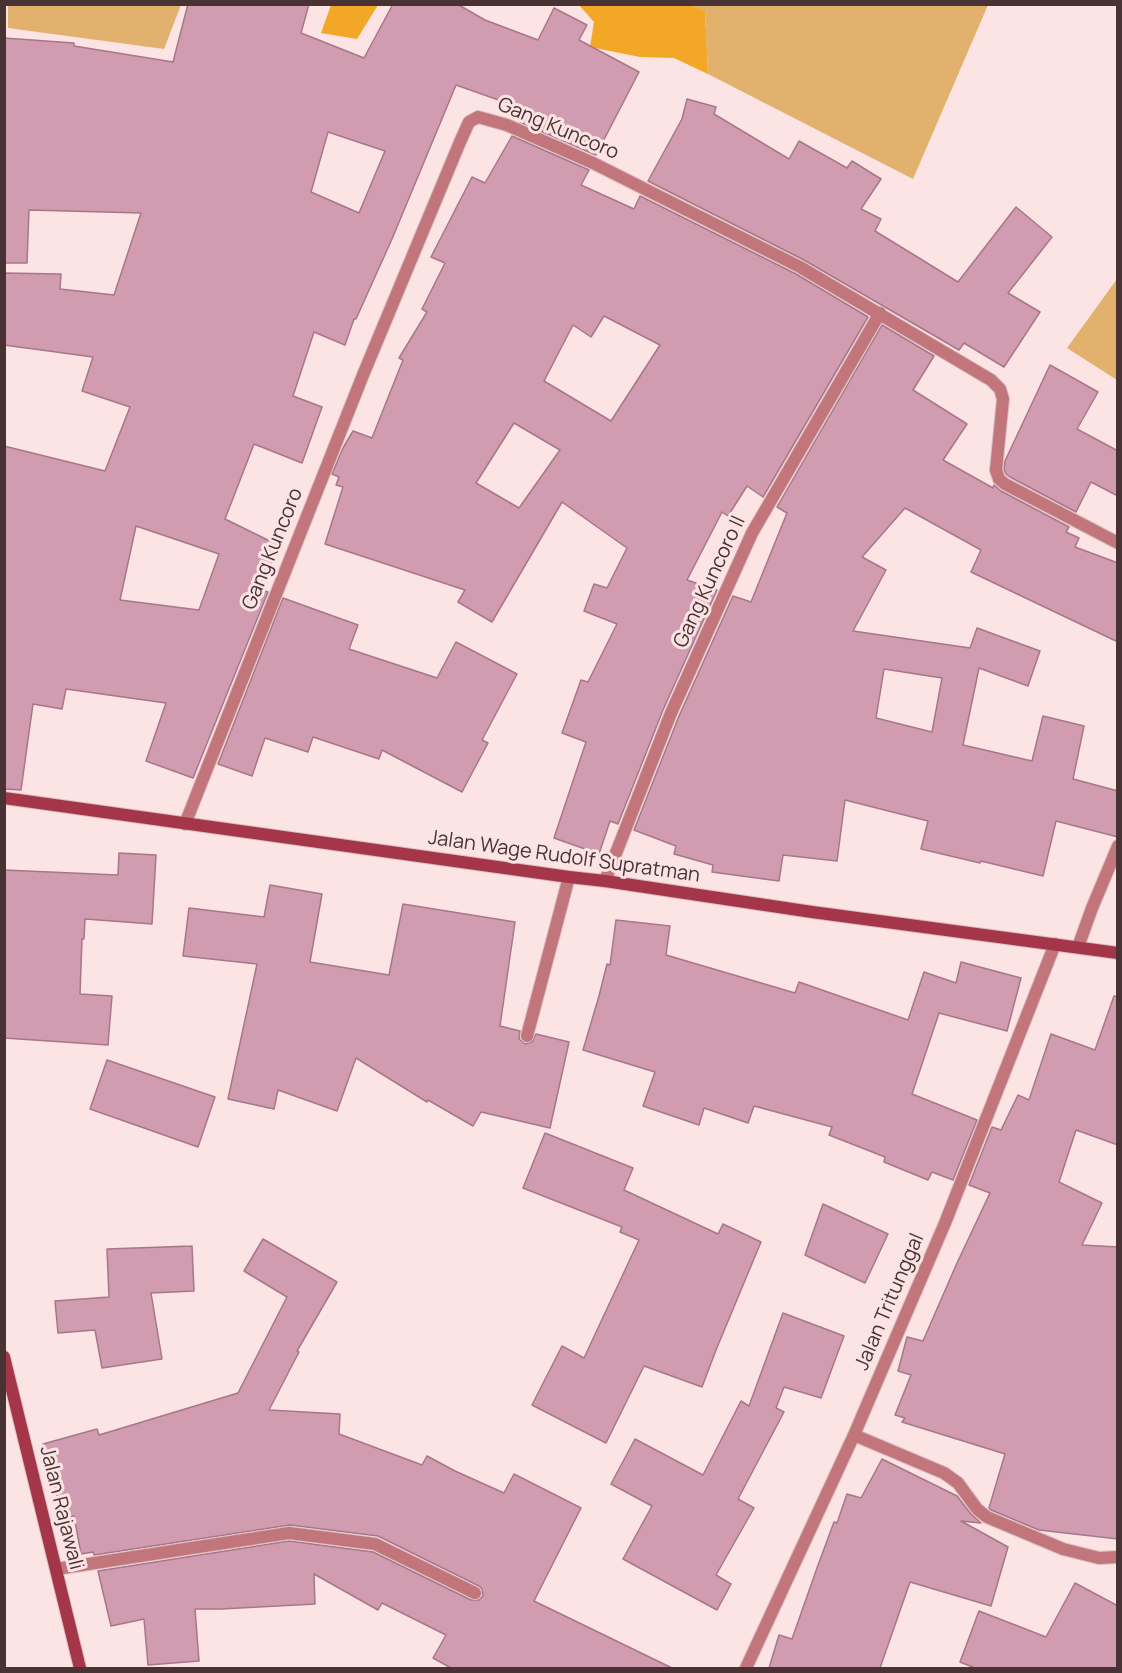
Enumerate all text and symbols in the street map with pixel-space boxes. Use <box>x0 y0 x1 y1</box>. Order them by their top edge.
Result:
street label: Gang Kuncoro <box>494 93 622 165</box>
street label: Gang Kuncoro <box>238 485 308 613</box>
street label: Gang Kuncoro II <box>669 512 751 652</box>
street label: Jalan Wage Rudolf Supratman <box>426 826 702 888</box>
street label: Jalan Tritunggal <box>850 1230 930 1374</box>
street label: Jalan Rajawali <box>34 1444 88 1572</box>

